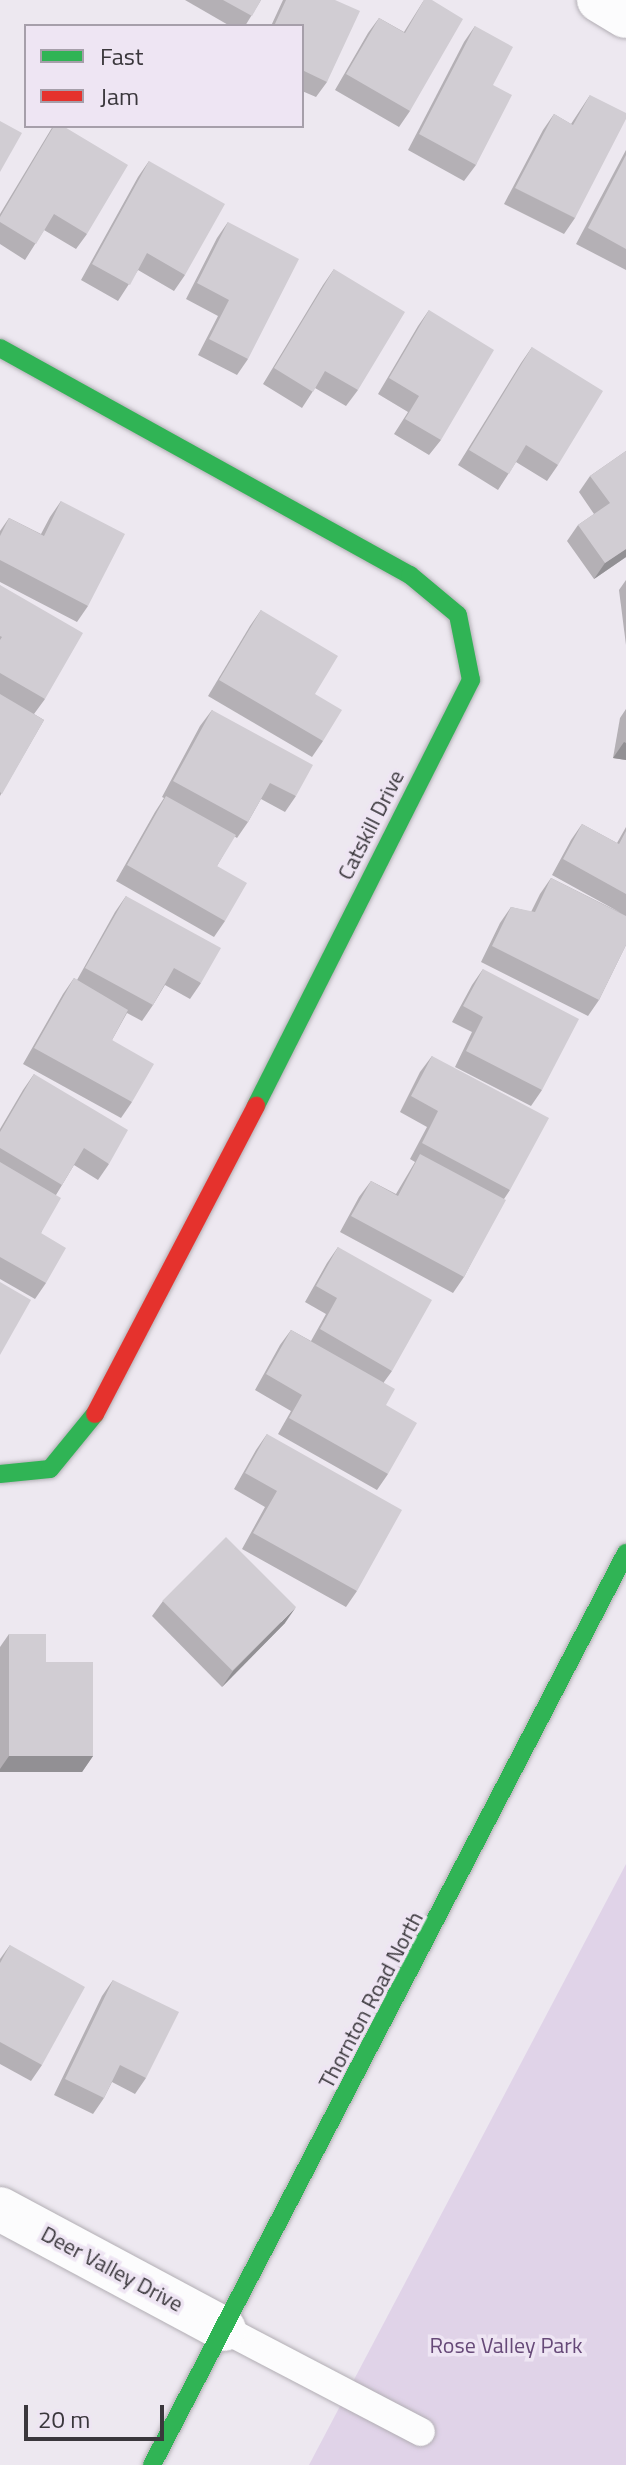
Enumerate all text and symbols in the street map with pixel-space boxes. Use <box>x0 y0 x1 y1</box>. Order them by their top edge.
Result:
legend <box>24 24 304 128</box>
text: Fast <box>100 38 143 74</box>
text: Jam <box>100 78 139 114</box>
street label: Catskill Drive <box>332 766 410 884</box>
street label: Thornton Road North <box>313 1907 429 2093</box>
street label: Deer Valley Drive <box>37 2221 187 2317</box>
park label: Rose Valley Park <box>429 2333 583 2359</box>
scale bar <box>28 2389 168 2439</box>
text: 20 m <box>38 2401 90 2437</box>

